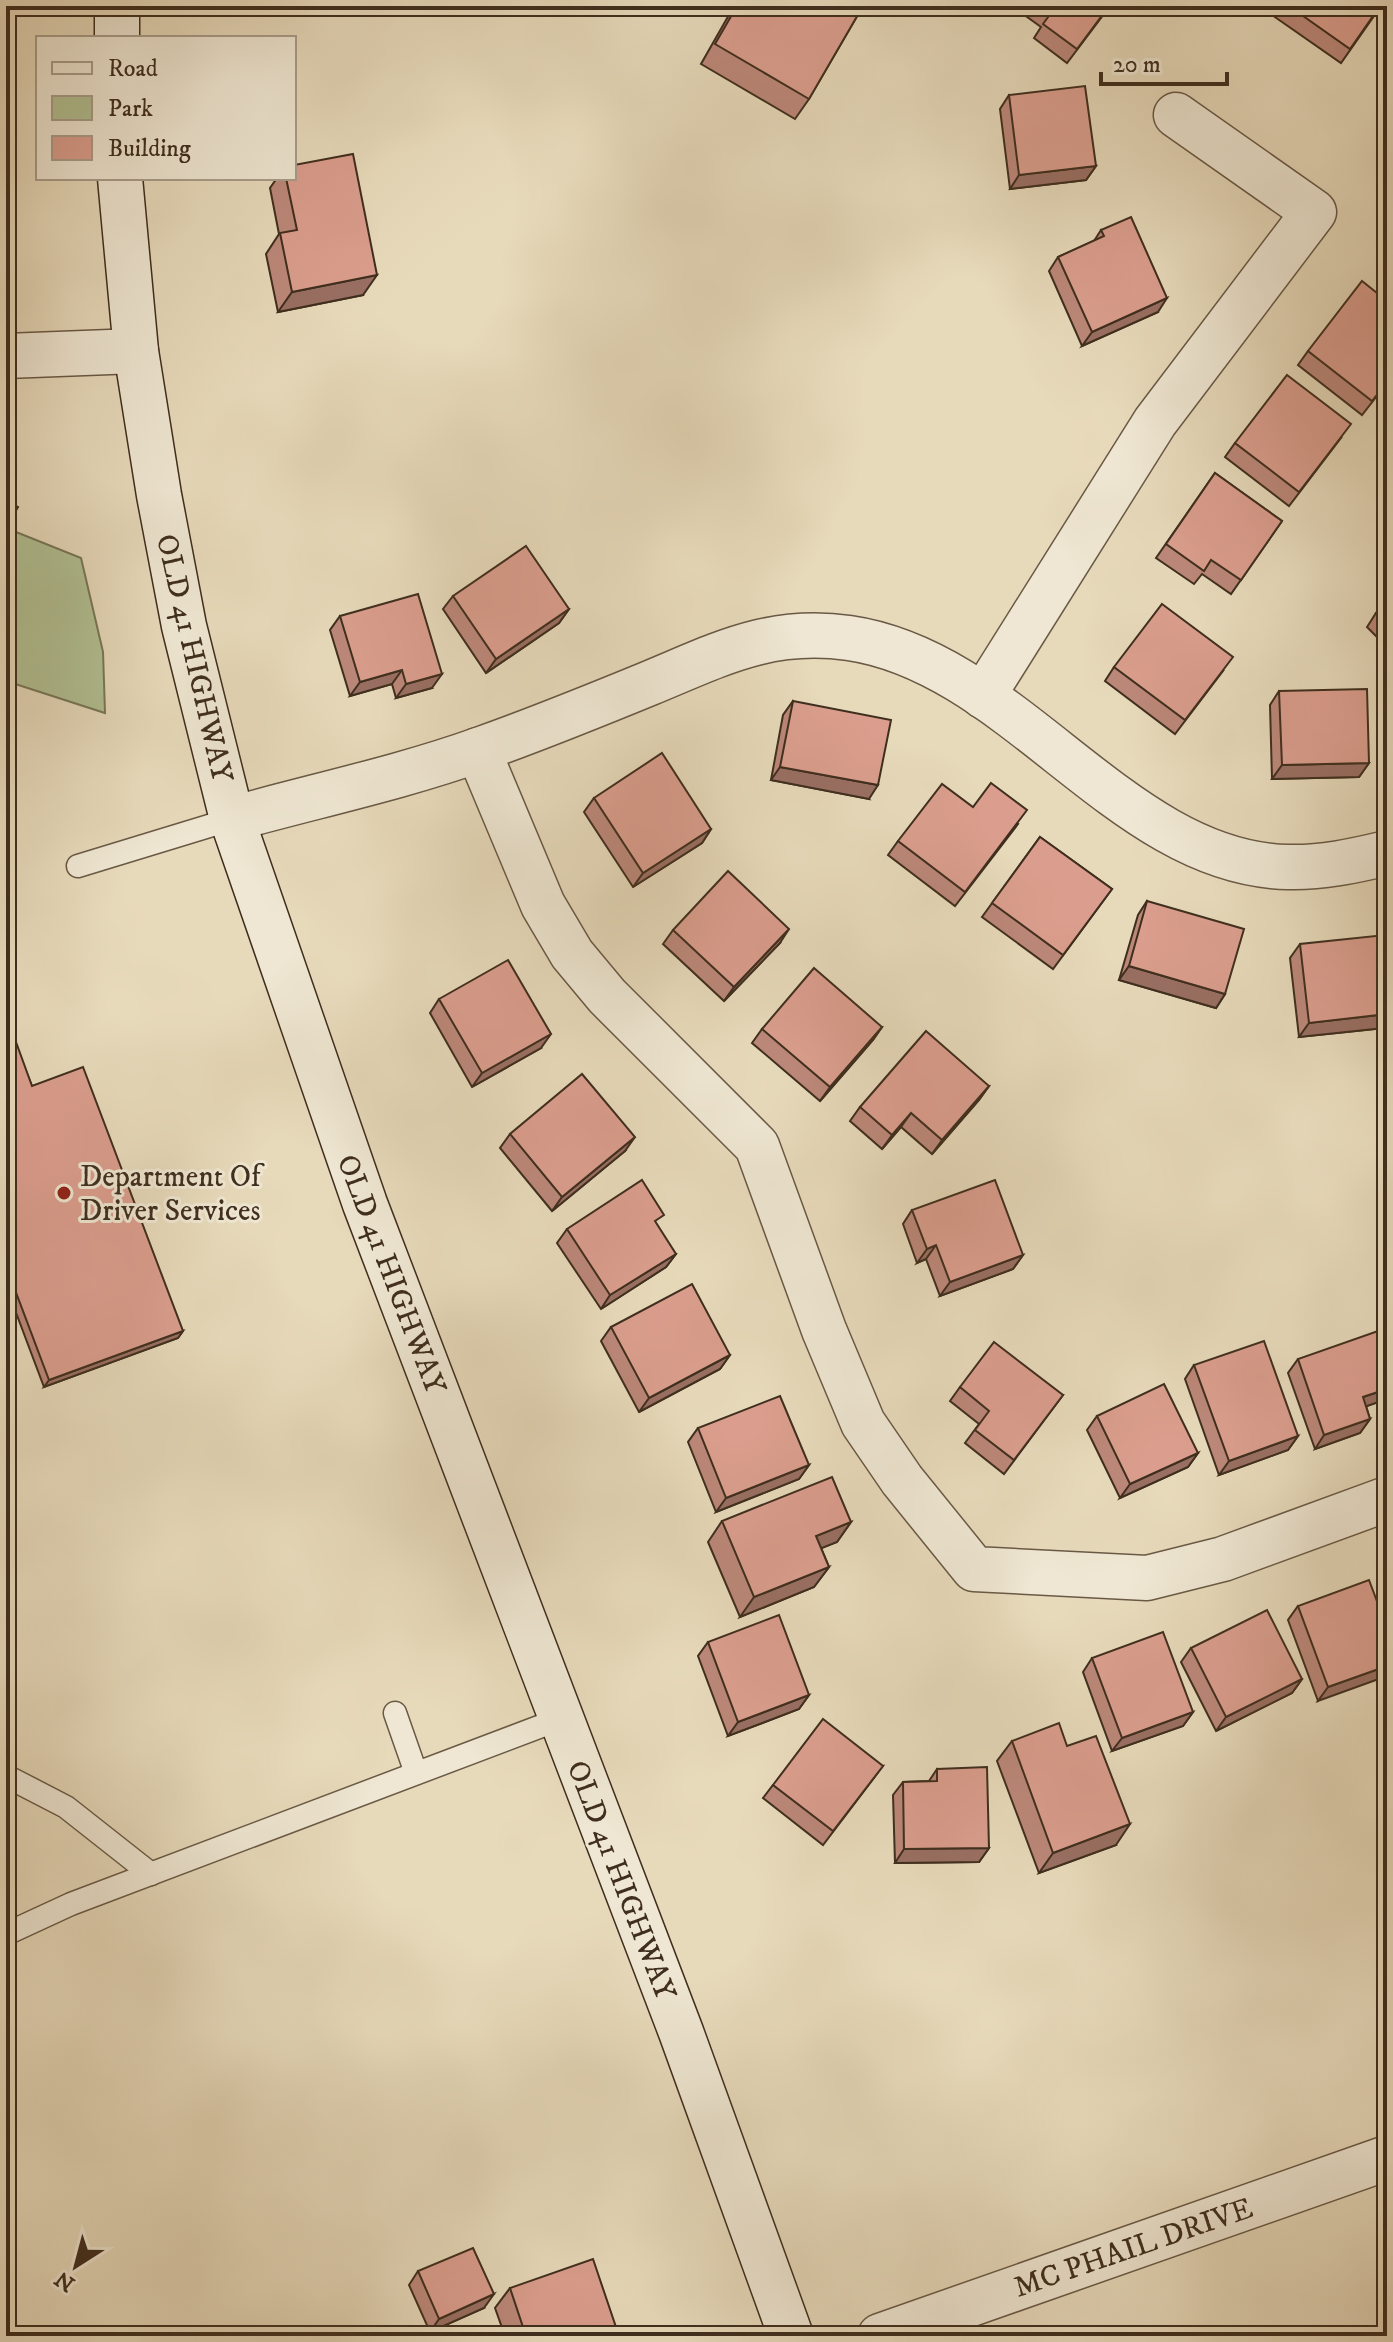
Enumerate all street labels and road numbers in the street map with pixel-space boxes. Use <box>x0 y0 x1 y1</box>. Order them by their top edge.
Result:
street label: OLD 41 HIGHWAY <box>147 531 240 787</box>
street label: OLD 41 HIGHWAY <box>328 1150 454 1400</box>
street label: OLD 41 HIGHWAY <box>558 1756 684 2006</box>
street label: MC PHAIL DRIVE <box>1009 2190 1258 2307</box>

